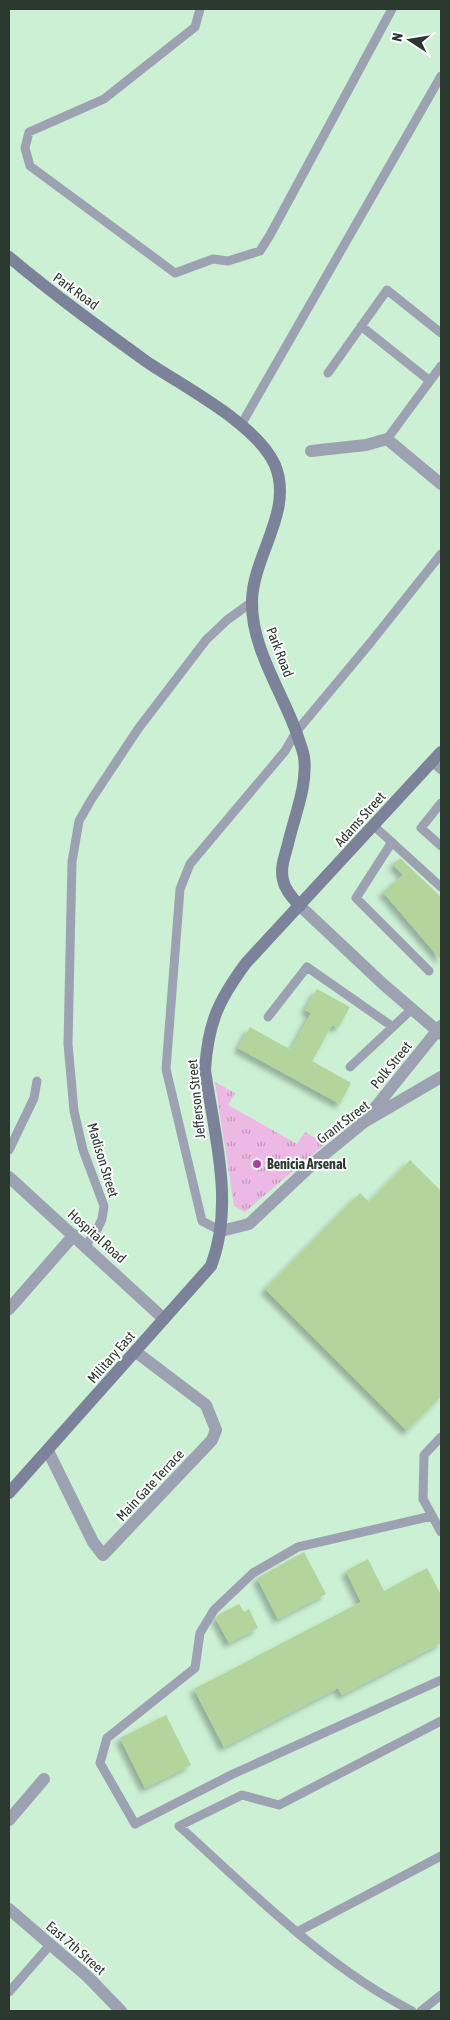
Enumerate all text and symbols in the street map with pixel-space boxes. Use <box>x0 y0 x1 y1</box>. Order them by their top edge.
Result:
north arrow <box>385 15 435 65</box>
text: N <box>389 32 406 43</box>
street label: Park Road <box>50 269 102 313</box>
street label: Park Road <box>263 625 297 679</box>
street label: Adams Street <box>331 789 389 849</box>
street label: Polk Street <box>367 1038 415 1092</box>
street label: Jefferson Street <box>184 1058 208 1140</box>
street label: Grant Street <box>314 1097 372 1147</box>
street label: Madison Street <box>84 1121 122 1199</box>
place label: Benicia Arsenal <box>267 1156 346 1172</box>
marker: Benicia Arsenal <box>251 1158 263 1170</box>
street label: Hospital Road <box>65 1206 129 1266</box>
street label: Military East <box>84 1328 138 1386</box>
street label: Main Gate Terrace <box>113 1446 187 1524</box>
street label: East 7th Street <box>43 1918 109 1978</box>

